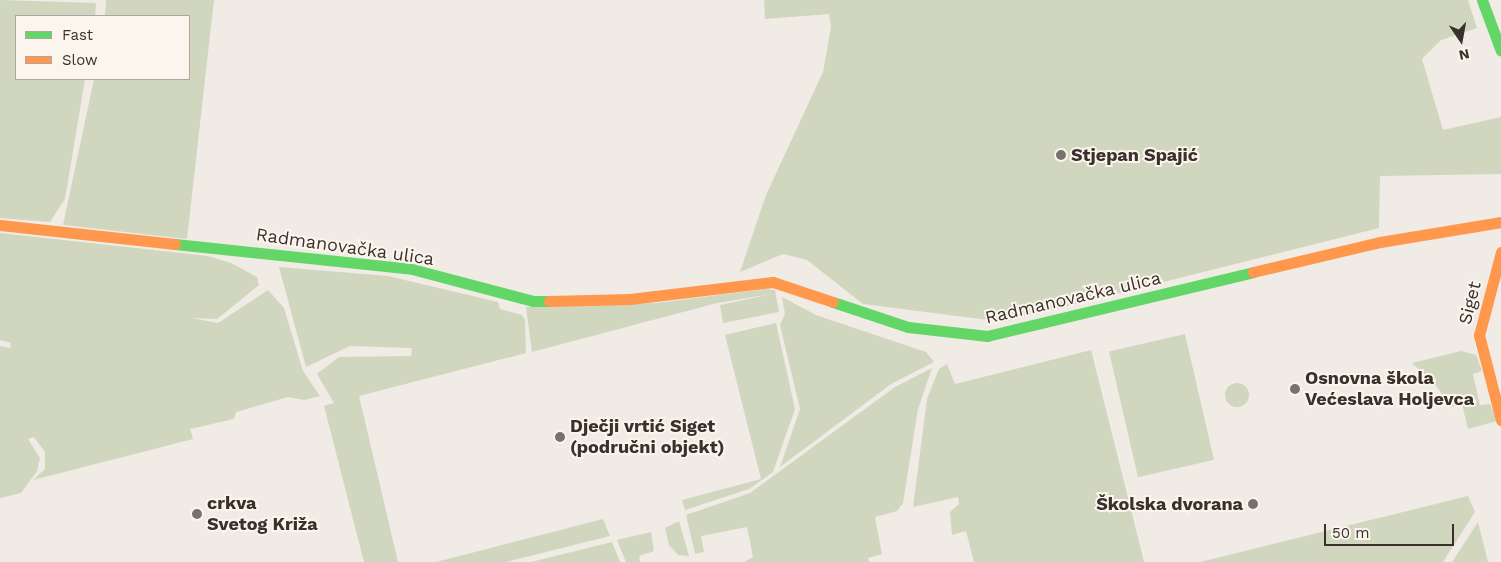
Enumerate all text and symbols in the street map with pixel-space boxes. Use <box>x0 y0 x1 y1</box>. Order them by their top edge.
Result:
legend <box>15 15 190 80</box>
north arrow <box>1436 15 1486 65</box>
text: Fast <box>62 26 93 44</box>
text: N <box>1457 46 1471 64</box>
text: Slow <box>62 51 98 69</box>
place label: Stjepan Spajić <box>1071 144 1198 166</box>
marker: Stjepan Spajić <box>1055 149 1067 161</box>
street label: Radmanovačka ulica <box>254 224 436 270</box>
street label: Radmanovačka ulica <box>983 267 1163 329</box>
street label: Siget <box>1454 279 1486 327</box>
place label: Osnovna škola Većeslava Holjevca <box>1305 368 1474 410</box>
marker: Osnovna škola Većeslava Holjevca <box>1289 383 1301 395</box>
place label: Dječji vrtić Siget (područni objekt) <box>570 416 724 458</box>
marker: Dječji vrtić Siget (područni objekt) <box>554 431 566 443</box>
place label: crkva Svetog Križa <box>207 493 318 536</box>
place label: Školska dvorana <box>1096 493 1243 515</box>
marker: Školska dvorana <box>1247 498 1259 510</box>
marker: crkva Svetog Križa <box>191 508 203 520</box>
scale bar <box>1326 514 1456 546</box>
text: 50 m <box>1332 524 1369 542</box>

